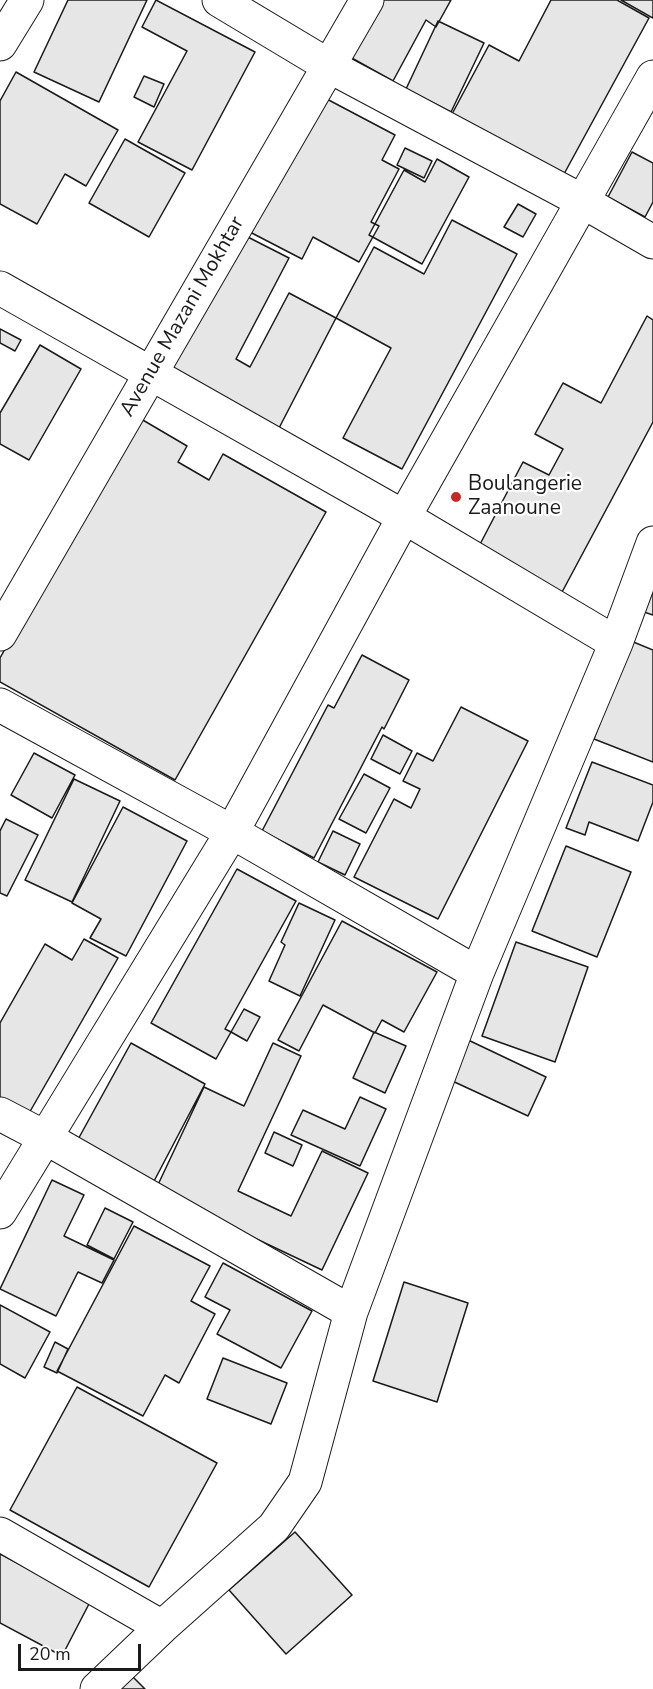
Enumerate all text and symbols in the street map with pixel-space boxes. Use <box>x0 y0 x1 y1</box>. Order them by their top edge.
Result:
street label: Avenue Mazani Mokhtar <box>115 212 251 422</box>
place label: Boulangerie Zaanoune <box>468 472 582 522</box>
marker: Boulangerie Zaanoune <box>449 490 463 504</box>
scale bar <box>21 1632 144 1670</box>
text: 20 m <box>29 1642 71 1666</box>

